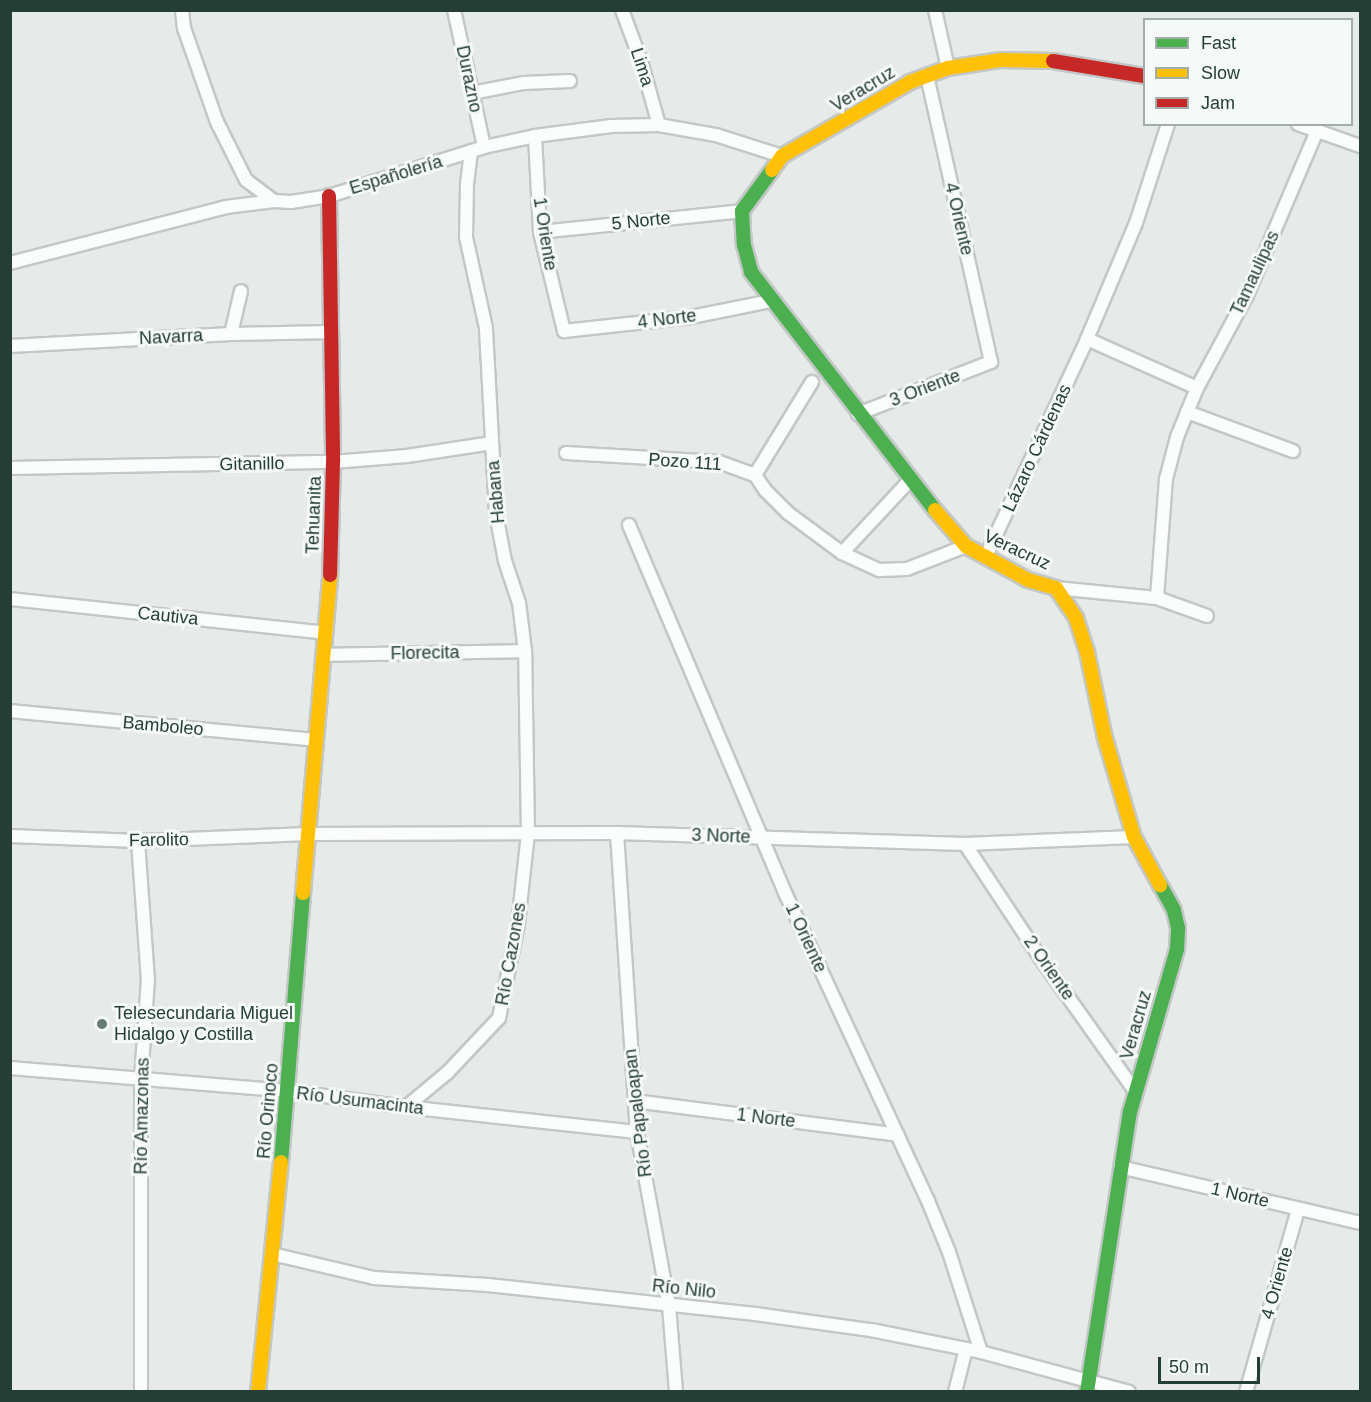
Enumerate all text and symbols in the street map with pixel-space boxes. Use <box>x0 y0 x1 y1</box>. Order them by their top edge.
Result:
legend <box>1143 18 1353 126</box>
text: Fast <box>1201 33 1236 53</box>
street label: Durazno <box>451 43 487 115</box>
street label: Lima <box>626 45 658 89</box>
street label: Veracruz <box>827 61 899 117</box>
text: Slow <box>1201 63 1240 83</box>
text: Jam <box>1201 93 1235 113</box>
street label: Españolería <box>347 151 445 199</box>
street label: 4 Oriente <box>940 180 978 258</box>
street label: 1 Oriente <box>529 196 561 272</box>
street label: 5 Norte <box>611 207 671 235</box>
street label: Tamaulipas <box>1226 227 1284 319</box>
street label: 4 Norte <box>636 305 698 333</box>
street label: Navarra <box>138 325 204 349</box>
street label: 3 Oriente <box>887 365 963 411</box>
street label: Lázaro Cárdenas <box>998 381 1076 515</box>
street label: Pozo 111 <box>648 449 722 475</box>
street label: Gitanillo <box>219 453 285 475</box>
street label: Habana <box>482 460 510 524</box>
street label: Tehuanita <box>302 476 326 554</box>
street label: Veracruz <box>980 525 1054 575</box>
street label: Cautiva <box>137 602 199 630</box>
street label: Florecita <box>390 642 460 664</box>
street label: Bamboleo <box>122 712 204 740</box>
street label: 3 Norte <box>691 824 751 848</box>
street label: Farolito <box>129 829 189 851</box>
street label: 1 Oriente <box>781 900 831 976</box>
street label: Río Cazones <box>491 901 531 1007</box>
street label: 2 Oriente <box>1019 931 1079 1005</box>
street label: Veracruz <box>1116 988 1156 1062</box>
place label: Telesecundaria Miguel Hidalgo y Costilla <box>114 1003 293 1046</box>
marker: Telesecundaria Miguel Hidalgo y Costilla <box>95 1017 109 1031</box>
street label: Río Papaloapan <box>619 1048 657 1178</box>
street label: Río Amazonas <box>130 1057 154 1175</box>
street label: Río Orinoco <box>253 1062 283 1160</box>
street label: Río Usumacinta <box>295 1082 425 1120</box>
street label: 1 Norte <box>735 1104 797 1132</box>
street label: 1 Norte <box>1209 1178 1271 1212</box>
street label: 4 Oriente <box>1256 1244 1298 1322</box>
street label: Río Nilo <box>651 1275 717 1303</box>
scale bar <box>1161 1345 1263 1383</box>
text: 50 m <box>1169 1357 1209 1377</box>

